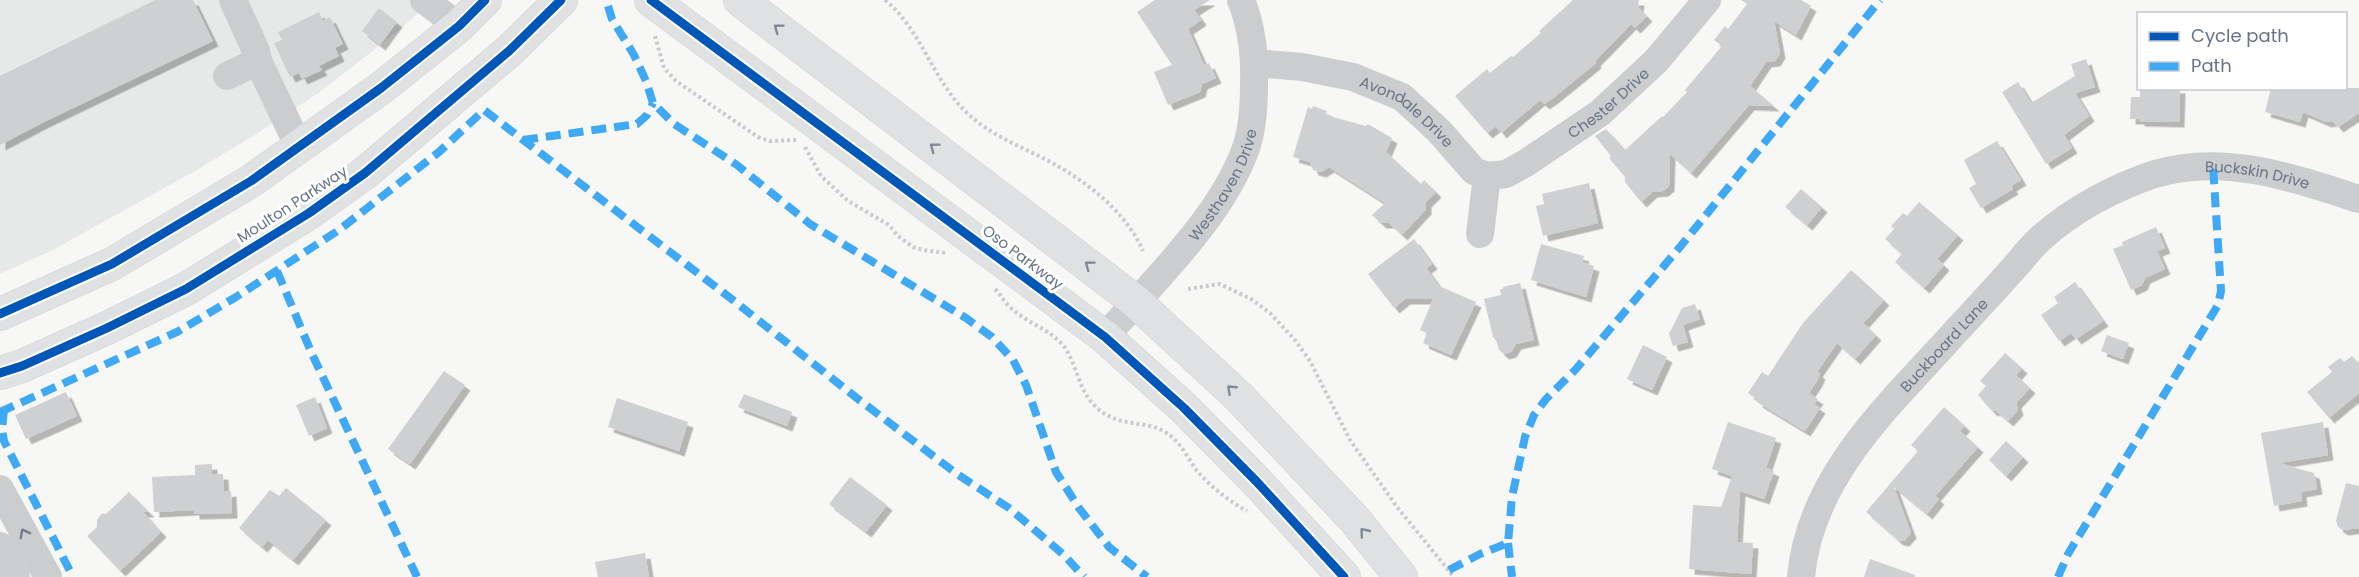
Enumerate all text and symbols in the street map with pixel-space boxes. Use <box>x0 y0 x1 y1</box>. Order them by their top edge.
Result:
legend <box>2137 12 2347 90</box>
text: Cycle path <box>2191 23 2289 48</box>
one-way arrow <box>773 24 784 35</box>
text: Path <box>2191 53 2232 78</box>
street label: Chester Drive <box>1563 62 1653 143</box>
street label: Avondale Drive <box>1357 70 1459 152</box>
street label: Westhaven Drive <box>1183 127 1261 245</box>
one-way arrow <box>930 143 941 154</box>
street label: Buckskin Drive <box>2205 156 2312 193</box>
street label: Moulton Parkway <box>233 160 352 248</box>
street label: Oso Parkway <box>978 220 1068 295</box>
one-way arrow <box>1085 262 1096 273</box>
street label: Buckboard Lane <box>1895 293 1992 396</box>
one-way arrow <box>1227 385 1237 396</box>
one-way arrow <box>1360 528 1371 539</box>
one-way arrow <box>20 529 31 539</box>

